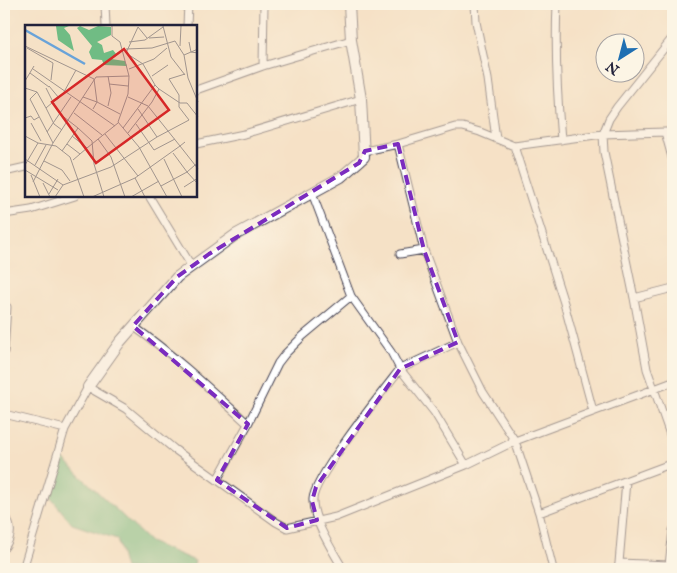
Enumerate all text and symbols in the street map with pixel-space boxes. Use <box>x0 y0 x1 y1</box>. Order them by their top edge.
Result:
inset map <box>25 25 198 198</box>
north arrow <box>594 32 644 82</box>
text: N <box>603 57 624 79</box>

